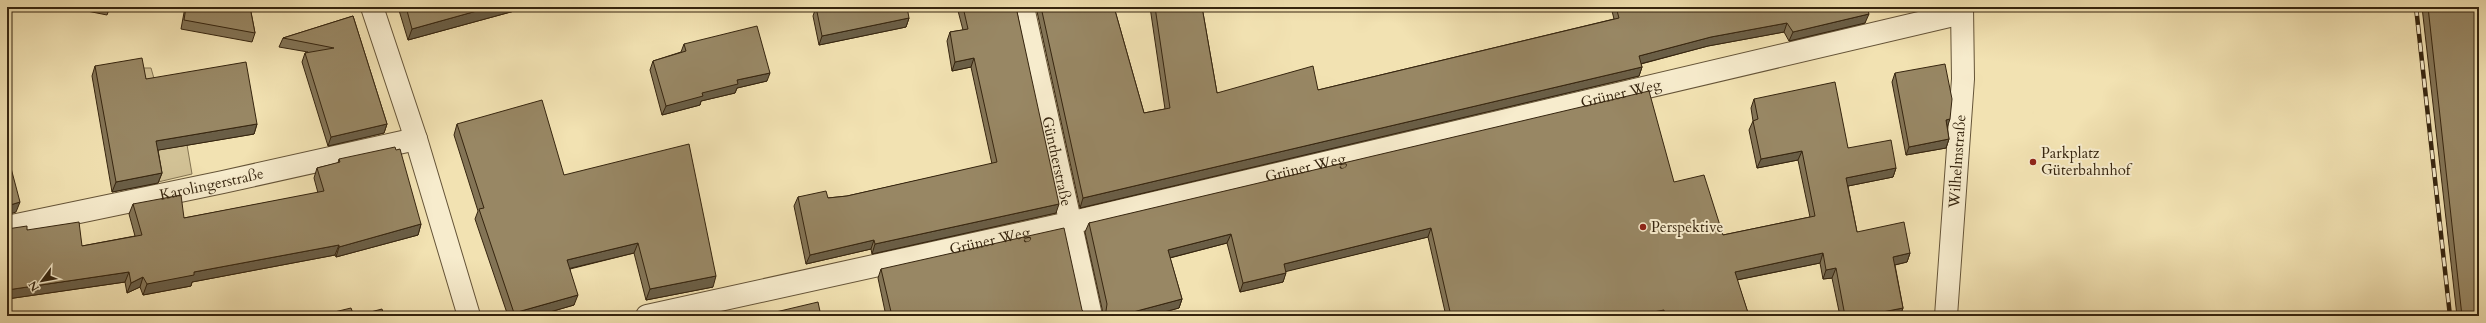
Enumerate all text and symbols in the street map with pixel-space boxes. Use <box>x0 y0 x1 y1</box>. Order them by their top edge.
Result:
street label: Grüner Weg <box>1578 74 1664 112</box>
street label: Wilhelmstraße <box>1944 114 1970 210</box>
street label: Güntherstraße <box>1037 115 1077 208</box>
place label: Parkplatz Güterbahnhof <box>2041 143 2133 180</box>
street label: Grüner Weg <box>1263 148 1348 187</box>
marker: Parkplatz Güterbahnhof <box>2028 157 2038 167</box>
street label: Karolingerstraße <box>158 163 266 205</box>
place label: Perspektive <box>1651 217 1724 237</box>
street label: Grüner Weg <box>947 222 1033 259</box>
marker: Perspektive <box>1638 222 1648 232</box>
north arrow <box>22 261 62 301</box>
text: N <box>25 278 43 294</box>

